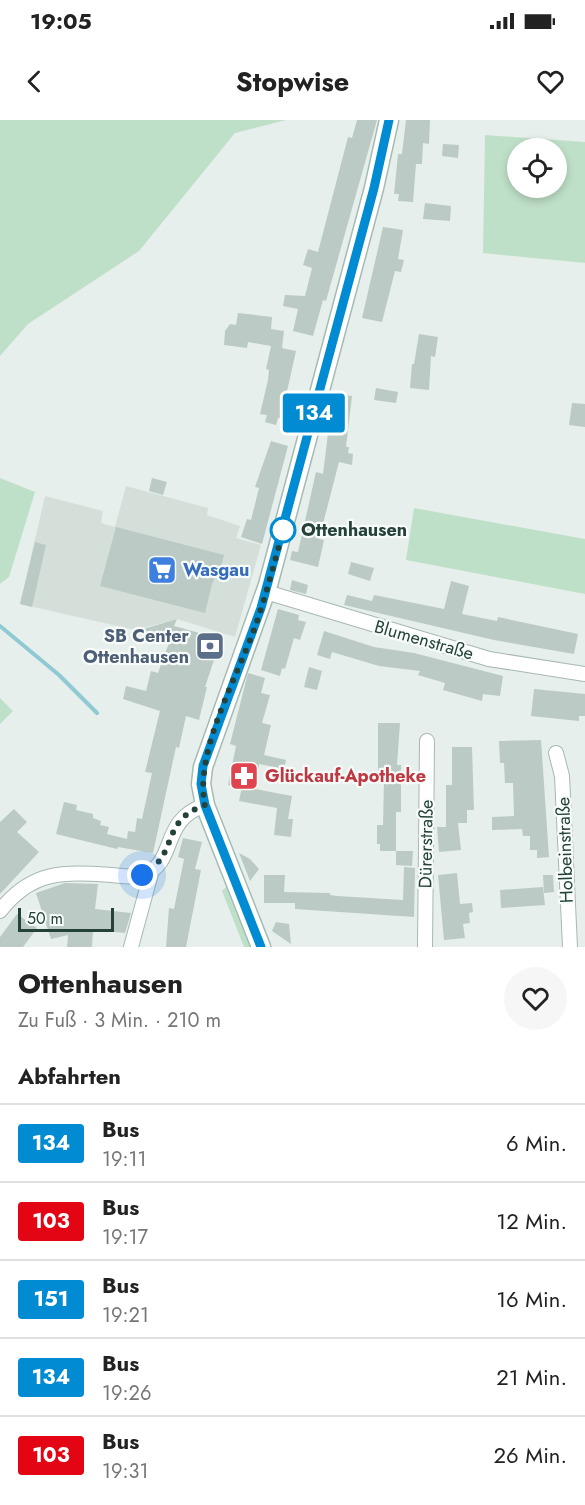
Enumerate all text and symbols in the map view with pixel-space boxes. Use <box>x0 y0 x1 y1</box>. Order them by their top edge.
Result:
text: 19:05 <box>30 5 92 37</box>
text: Stopwise <box>236 62 349 101</box>
icon: back <box>18 65 51 98</box>
icon: heart <box>534 65 567 98</box>
map controls <box>507 138 567 198</box>
button: locate <box>507 138 567 198</box>
line badge: 134 <box>280 394 348 432</box>
text: 134 <box>295 398 333 428</box>
marker: Ottenhausen <box>270 517 296 543</box>
place label: Ottenhausen <box>301 517 407 543</box>
supermarket icon: Wasgau <box>146 554 178 586</box>
place label: Wasgau <box>183 557 249 583</box>
street label: Blumenstraße <box>371 613 477 667</box>
place label: SB Center Ottenhausen <box>83 623 190 670</box>
bank icon: SB Center Ottenhausen <box>194 630 226 662</box>
pharmacy icon: Glückauf-Apotheke <box>228 760 260 792</box>
place label: Glückauf-Apotheke <box>265 763 426 789</box>
street label: Holbeinstraße <box>550 796 580 904</box>
street label: Dürerstraße <box>412 799 440 889</box>
your location <box>127 860 157 890</box>
scale bar <box>18 905 114 932</box>
text: 50 m <box>27 907 63 930</box>
text: Ottenhausen <box>18 963 183 1004</box>
button: heart <box>504 967 567 1030</box>
text: Zu Fuß · 3 Min. · 210 m <box>18 1006 221 1035</box>
text: Abfahrten <box>18 1060 121 1092</box>
text: Bus <box>102 1113 139 1145</box>
text: 6 Min. <box>506 1127 567 1159</box>
text: 134 <box>32 1128 70 1158</box>
text: 19:11 <box>102 1145 147 1174</box>
text: Bus <box>102 1191 139 1223</box>
text: 12 Min. <box>496 1205 567 1237</box>
text: 103 <box>32 1206 70 1236</box>
text: 19:17 <box>102 1223 148 1252</box>
text: Bus <box>102 1269 139 1301</box>
text: 16 Min. <box>496 1283 567 1315</box>
text: 151 <box>34 1284 68 1314</box>
text: 19:21 <box>102 1301 149 1330</box>
text: Bus <box>102 1347 139 1379</box>
text: 21 Min. <box>496 1361 567 1393</box>
text: 134 <box>32 1362 70 1392</box>
text: 19:26 <box>102 1379 151 1408</box>
text: Bus <box>102 1425 139 1457</box>
text: 26 Min. <box>494 1439 567 1471</box>
text: 103 <box>32 1440 70 1470</box>
text: 19:31 <box>102 1457 148 1486</box>

